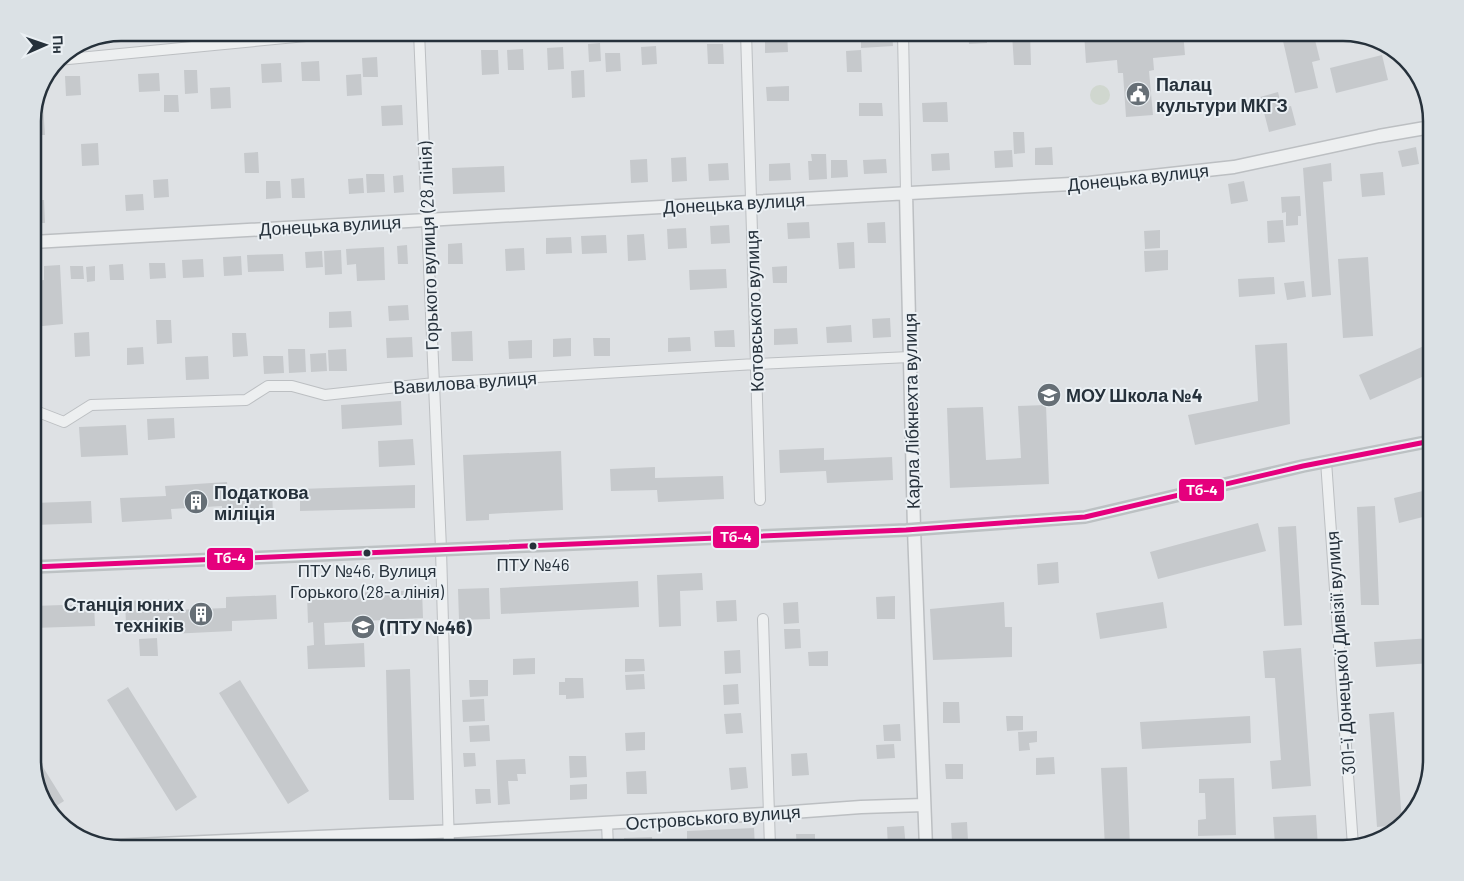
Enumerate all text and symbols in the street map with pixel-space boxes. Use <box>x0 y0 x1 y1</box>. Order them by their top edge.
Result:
north arrow <box>20 20 70 70</box>
text: Пн <box>50 35 67 54</box>
place label: Палац культури МКГЗ <box>1156 73 1288 116</box>
public building icon: Палац культури МКГЗ <box>1125 81 1151 107</box>
street label: Горького вулиця (28 лiнiя) <box>413 141 443 351</box>
street label: Донецька вулиця <box>1066 159 1210 195</box>
street label: Донецька вулиця <box>662 188 806 218</box>
street label: Донецька вулиця <box>258 210 402 240</box>
street label: Котовського вулиця <box>740 230 768 392</box>
street label: Карла Лібкнехта вулиця <box>898 313 924 509</box>
street label: Вавилова вулиця <box>393 366 537 398</box>
school or university icon: МОУ Школа №4 <box>1036 382 1062 408</box>
place label: МОУ Школа №4 <box>1066 384 1203 406</box>
line badge: Тб-4 <box>1178 478 1225 502</box>
place label: Податкова міліція <box>214 481 310 524</box>
text: Тб-4 <box>1186 481 1218 498</box>
building icon: Податкова міліція <box>183 489 209 515</box>
line badge: Тб-4 <box>712 525 760 549</box>
text: Тб-4 <box>720 528 752 545</box>
street label: 301-ї Донецької Дивізії вулиця <box>1320 530 1360 776</box>
marker: ПТУ №46 <box>528 541 538 551</box>
line badge: Тб-4 <box>206 547 254 571</box>
marker: ПТУ №46, Вулиця Горького (28-а лінія) <box>362 548 372 558</box>
text: Тб-4 <box>214 549 246 566</box>
place label: ПТУ №46 <box>496 554 570 574</box>
place label: ПТУ №46, Вулиця Горького (28-а лінія) <box>290 560 445 601</box>
place label: Станція юних техніків <box>64 593 184 636</box>
building icon: Станція юних техніків <box>188 601 214 627</box>
school or university icon: (ПТУ №46) <box>350 614 376 640</box>
place label: (ПТУ №46) <box>379 616 473 638</box>
street label: Островського вулиця <box>625 800 801 834</box>

